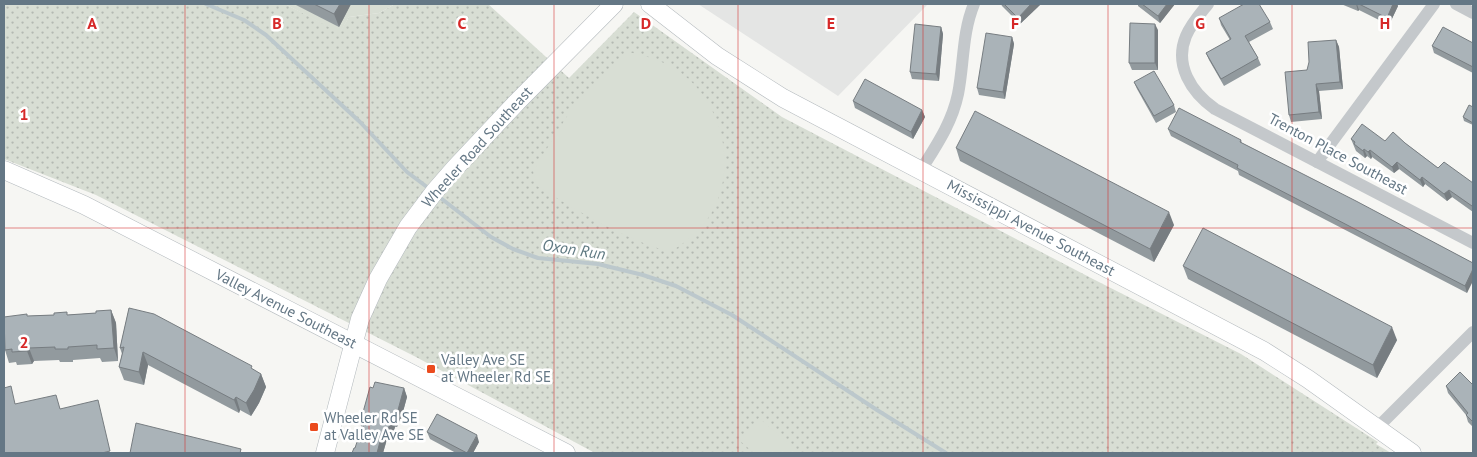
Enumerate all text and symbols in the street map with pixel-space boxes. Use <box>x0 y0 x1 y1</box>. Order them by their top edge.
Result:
text: A <box>87 13 97 33</box>
text: B <box>272 13 282 33</box>
text: C <box>458 13 467 33</box>
text: D <box>641 13 651 33</box>
text: E <box>827 13 835 33</box>
text: F <box>1011 13 1019 33</box>
text: G <box>1195 13 1205 33</box>
text: H <box>1380 13 1390 33</box>
street label: Wheeler Road Southeast <box>417 82 536 211</box>
text: 1 <box>19 104 29 124</box>
street label: Trenton Place Southeast <box>1265 109 1411 198</box>
street label: Mississippi Avenue Southeast <box>944 175 1119 280</box>
water label: Oxon Run <box>541 234 607 264</box>
street label: Valley Avenue Southeast <box>212 264 360 352</box>
text: 2 <box>19 332 29 352</box>
place label: Valley Ave SE at Wheeler Rd SE <box>440 350 551 386</box>
marker: Valley Ave SE at Wheeler Rd SE <box>425 363 437 375</box>
place label: Wheeler Rd SE at Valley Ave SE <box>324 408 424 444</box>
marker: Wheeler Rd SE at Valley Ave SE <box>308 421 320 433</box>

